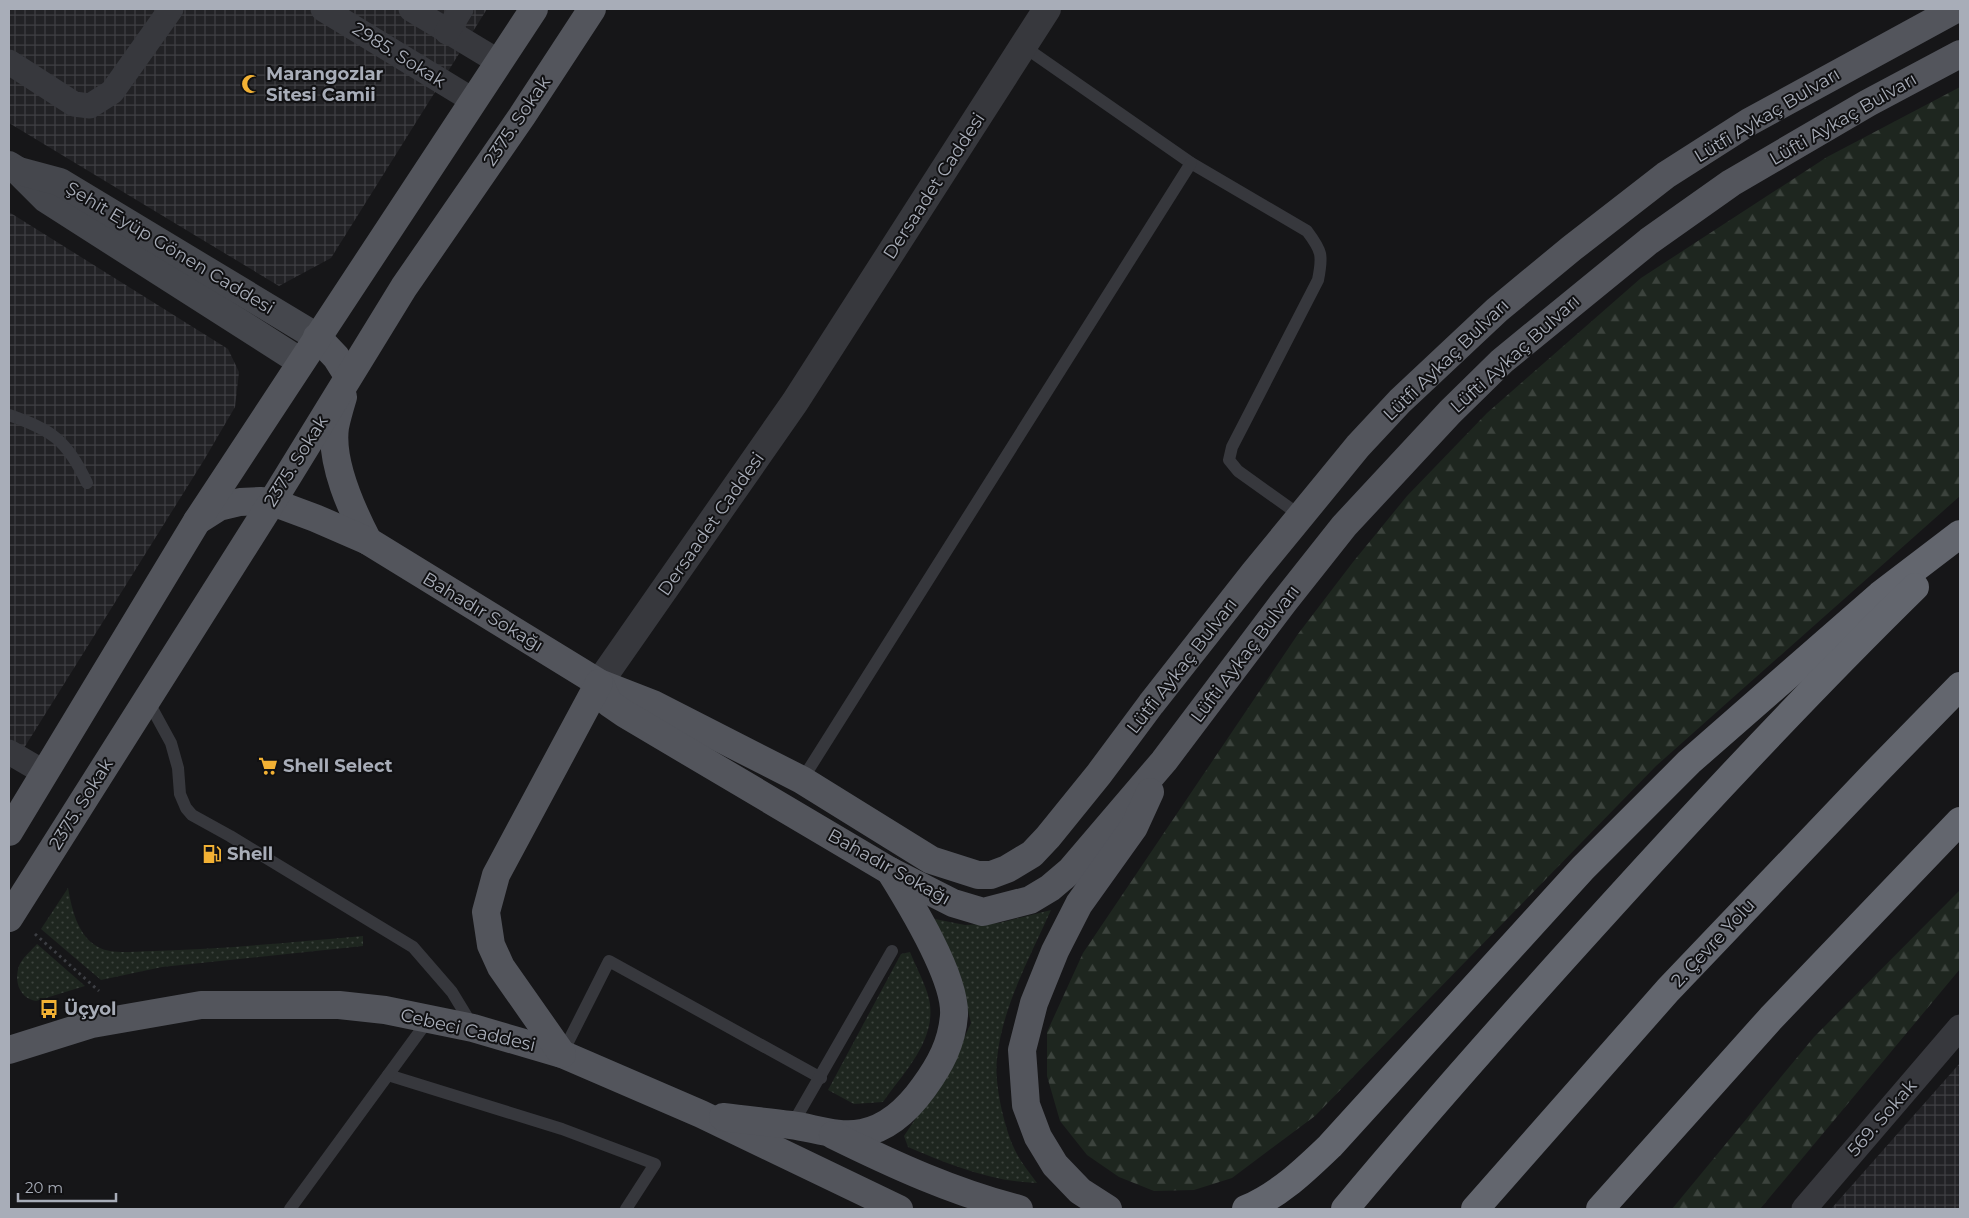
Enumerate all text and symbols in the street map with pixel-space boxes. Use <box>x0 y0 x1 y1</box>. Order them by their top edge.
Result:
street label: 2985. Sokak <box>348 18 450 92</box>
place label: Marangozlar Sitesi Camii <box>266 63 384 106</box>
street label: Lütfi Aykaç Bulvarı <box>1690 63 1844 167</box>
street label: Lüfti Aykaç Bulvarı <box>1765 68 1921 170</box>
street label: 2375. Sokak <box>479 72 555 170</box>
mosque icon: Marangozlar Sitesi Camii <box>240 73 262 95</box>
street label: Dersaadet Caddesi <box>878 109 990 263</box>
street label: Şehit Eyüp Gönen Caddesi <box>62 177 278 319</box>
street label: Lüfti Aykaç Bulvarı <box>1446 290 1584 418</box>
street label: Lütfi Aykaç Bulvarı <box>1379 294 1513 426</box>
street label: 2375. Sokak <box>259 411 333 511</box>
street label: Dersaadet Caddesi <box>653 448 769 600</box>
street label: Bahadır Sokağı <box>419 567 547 657</box>
street label: Lüfti Aykaç Bulvarı <box>1186 581 1304 727</box>
street label: Lütfi Aykaç Bulvarı <box>1122 594 1242 738</box>
street label: 2375. Sokak <box>44 754 118 854</box>
supermarket icon: Shell Select <box>257 755 279 777</box>
place label: Shell Select <box>283 755 393 777</box>
street label: Bahadır Sokağı <box>824 824 954 910</box>
fuel station icon: Shell <box>201 843 223 865</box>
place label: Shell <box>227 843 273 865</box>
street label: 2. Çevre Yolu <box>1666 894 1760 992</box>
bus stop icon: Üçyol <box>38 998 60 1020</box>
place label: Üçyol <box>64 998 117 1020</box>
street label: Cebeci Caddesi <box>398 1004 538 1056</box>
street label: 569. Sokak <box>1843 1075 1922 1161</box>
scale bar <box>18 1170 115 1202</box>
text: 20 m <box>25 1178 63 1197</box>

